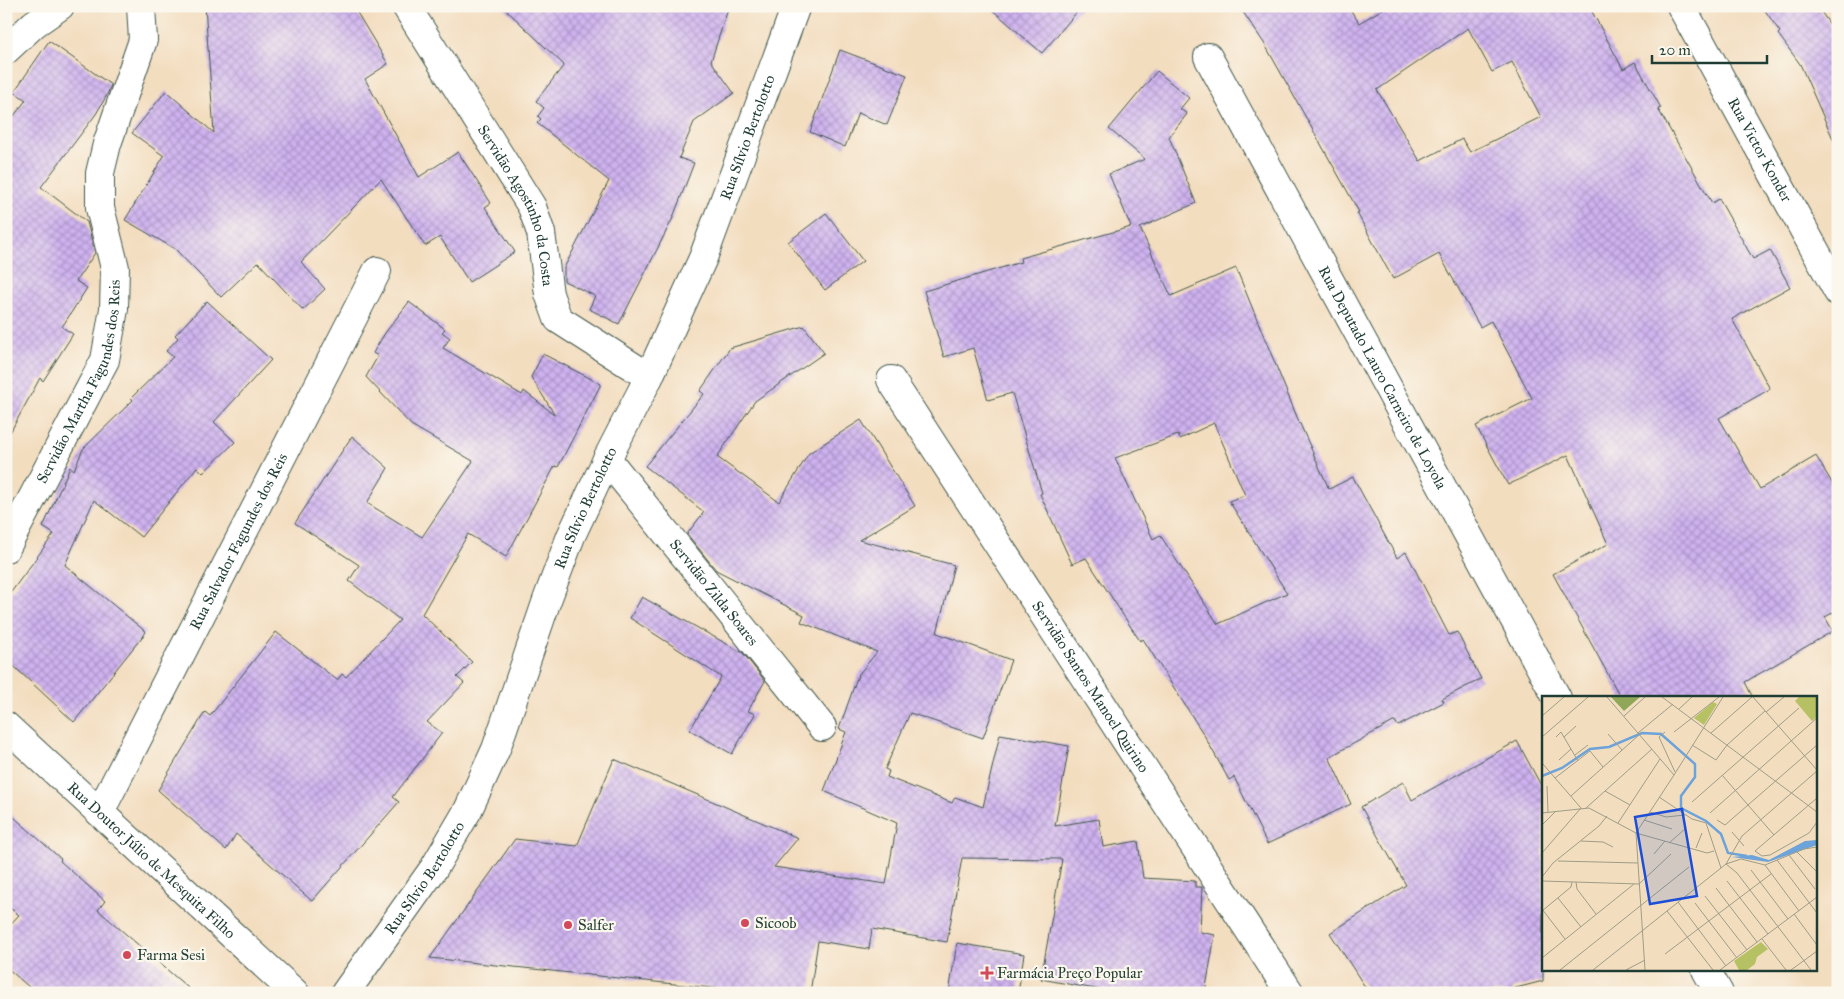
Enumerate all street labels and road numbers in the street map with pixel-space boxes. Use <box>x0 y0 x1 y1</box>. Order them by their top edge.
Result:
street label: Rua Sílvio Bertolotto <box>716 72 779 202</box>
street label: Rua Victor Konder <box>1724 94 1796 205</box>
street label: Servidão Agostinho da Costa <box>474 122 557 288</box>
street label: Rua Deputado Lauro Carneiro de Loyola <box>1315 263 1451 493</box>
street label: Servidão Martha Fagundes dos Reis <box>33 279 124 486</box>
street label: Rua Sílvio Bertolotto <box>550 444 621 571</box>
street label: Rua Salvador Fagundes dos Reis <box>186 450 291 633</box>
street label: Servidão Zilda Soares <box>666 535 762 649</box>
street label: Servidão Santos Manoel Quirino <box>1028 598 1153 776</box>
street label: Rua Doutor Júlio de Mesquita Filho <box>64 778 239 943</box>
street label: Rua Sílvio Bertolotto <box>381 818 468 938</box>

